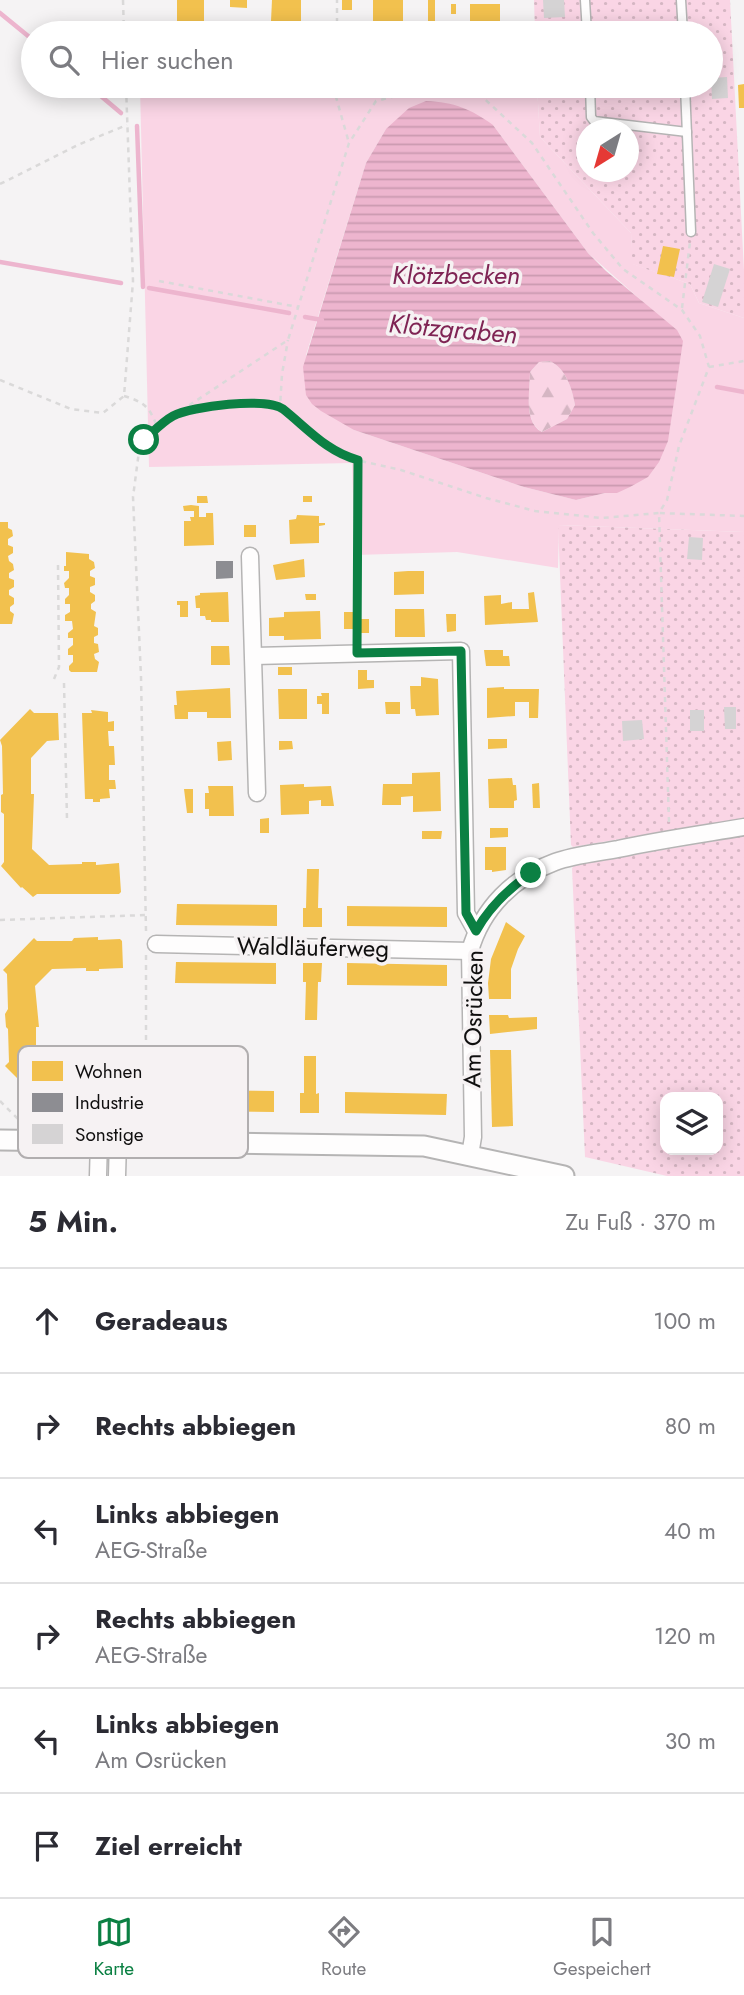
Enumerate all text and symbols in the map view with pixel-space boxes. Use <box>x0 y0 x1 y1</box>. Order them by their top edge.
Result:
search box <box>21 21 723 98</box>
icon: search <box>45 41 83 79</box>
text: Hier suchen <box>101 41 234 79</box>
north arrow <box>576 119 639 182</box>
water label: Klötzbecken <box>392 256 520 294</box>
water label: Klötzgraben <box>387 304 519 354</box>
route start <box>128 424 159 455</box>
route end <box>515 857 546 888</box>
street label: Waldläuferweg <box>237 928 389 966</box>
street label: Am Osrücken <box>454 950 492 1088</box>
legend <box>18 1046 248 1158</box>
text: Wohnen <box>75 1058 142 1085</box>
text: Industrie <box>75 1089 144 1116</box>
map controls <box>660 1092 723 1155</box>
button: layers <box>660 1092 723 1155</box>
text: Sonstige <box>75 1121 144 1148</box>
text: 5 Min. <box>28 1200 118 1243</box>
text: Zu Fuß · 370 m <box>565 1205 716 1239</box>
icon: ahead <box>28 1302 66 1340</box>
text: Geradeaus <box>95 1302 228 1340</box>
text: 100 m <box>653 1304 716 1338</box>
icon: right <box>28 1407 66 1445</box>
text: Rechts abbiegen <box>95 1407 296 1445</box>
text: 80 m <box>665 1409 716 1443</box>
text: Links abbiegen <box>95 1495 279 1533</box>
icon: left <box>28 1512 66 1550</box>
text: 40 m <box>664 1514 716 1548</box>
text: AEG-Straße <box>95 1533 207 1567</box>
text: Rechts abbiegen <box>95 1600 296 1638</box>
icon: right <box>28 1617 66 1655</box>
text: 120 m <box>654 1619 716 1653</box>
text: AEG-Straße <box>95 1638 207 1672</box>
text: Links abbiegen <box>95 1705 279 1743</box>
icon: left <box>28 1722 66 1760</box>
text: 30 m <box>665 1724 716 1758</box>
text: Am Osrücken <box>95 1743 227 1777</box>
icon: arrive <box>28 1827 66 1865</box>
text: Ziel erreicht <box>95 1827 242 1865</box>
tab: Karte <box>93 1913 134 1982</box>
tab: Route <box>321 1913 366 1982</box>
tab: Gespeichert <box>553 1913 651 1982</box>

